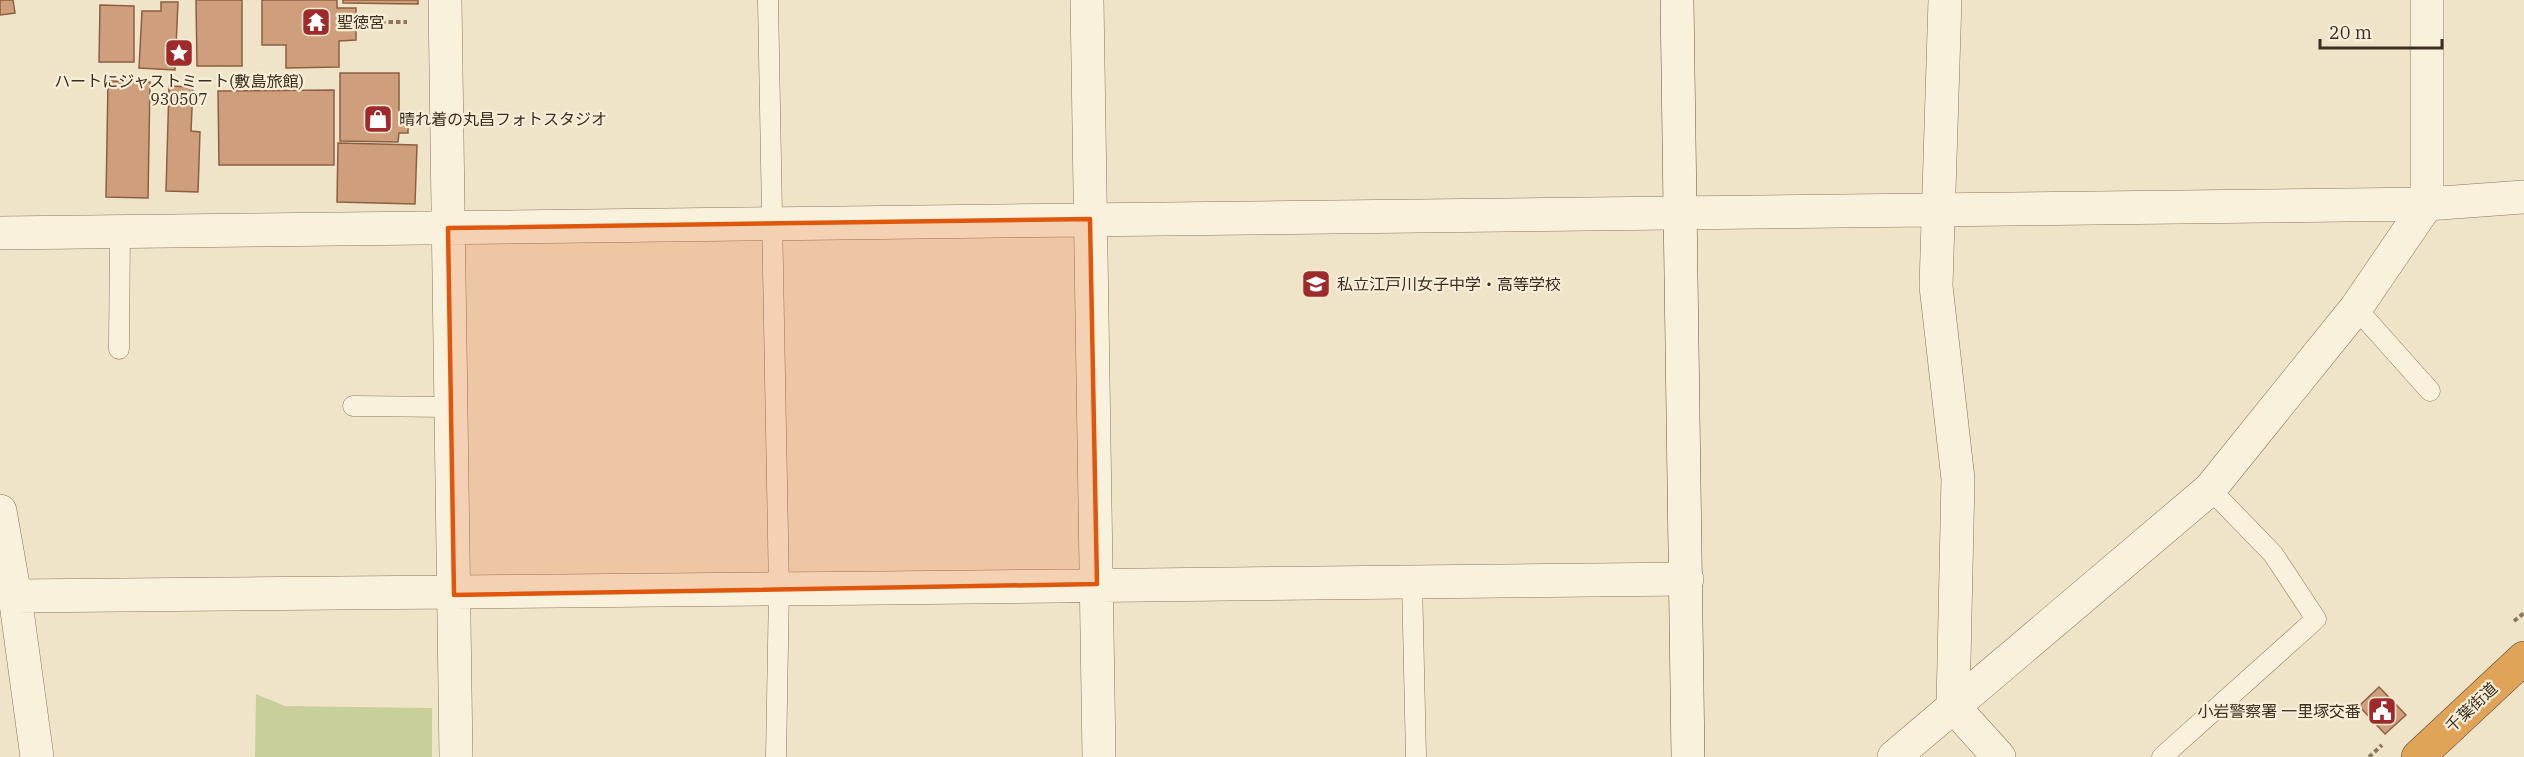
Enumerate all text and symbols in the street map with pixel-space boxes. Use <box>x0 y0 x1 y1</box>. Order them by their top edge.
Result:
temple icon: 聖徳宮 <box>300 6 332 38</box>
place label: 聖徳宮 <box>337 12 385 32</box>
scale bar <box>2320 12 2442 50</box>
text: 20 m <box>2329 21 2372 44</box>
place icon: ハートにジャストミート(敷島旅館) 930507 <box>163 37 195 69</box>
place label: ハートにジャストミート(敷島旅館) 930507 <box>54 71 304 109</box>
shop icon: 晴れ着の丸昌フォトスタジオ <box>362 103 394 135</box>
place label: 晴れ着の丸昌フォトスタジオ <box>399 109 607 129</box>
school or university icon: 私立江戸川女子中学・高等学校 <box>1300 268 1332 300</box>
place label: 私立江戸川女子中学・高等学校 <box>1337 274 1561 294</box>
street label: 千葉街道 <box>2441 678 2501 736</box>
public building icon: 小岩警察署 一里塚交番 <box>2366 695 2398 727</box>
place label: 小岩警察署 一里塚交番 <box>2197 701 2361 721</box>

